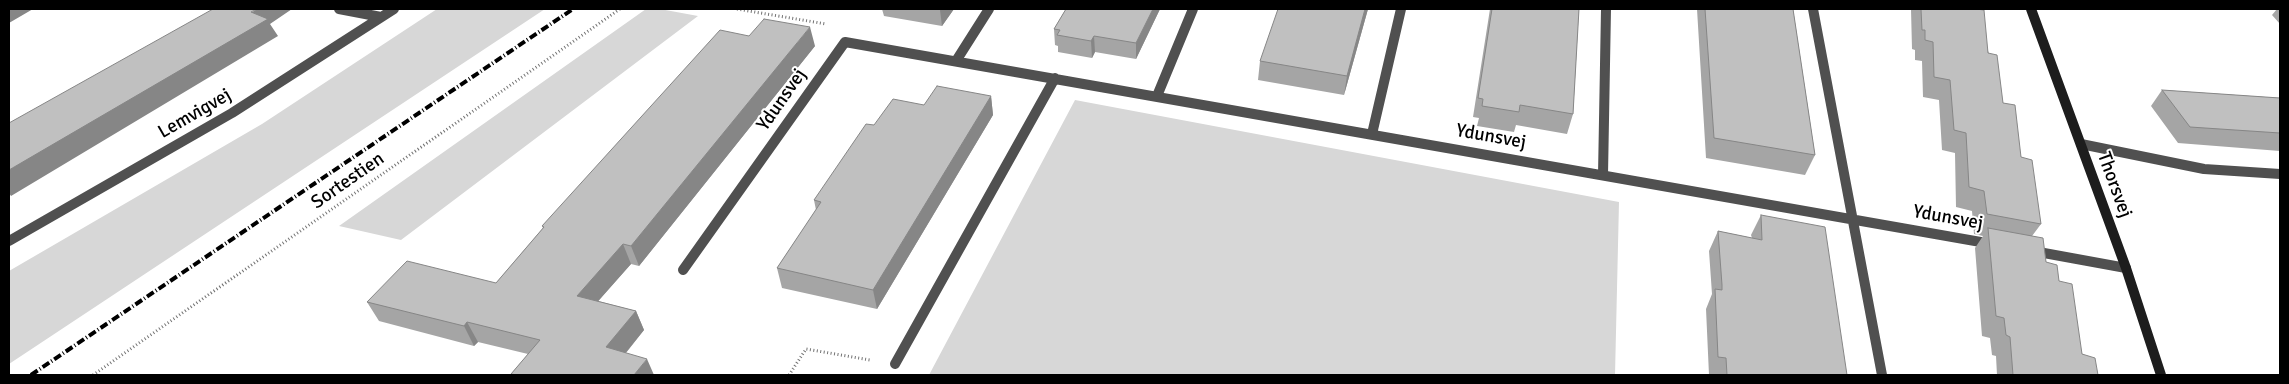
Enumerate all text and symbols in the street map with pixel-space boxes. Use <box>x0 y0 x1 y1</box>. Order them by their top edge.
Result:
street label: Ydunsvej <box>752 64 812 136</box>
street label: Lemvigvej <box>154 84 236 144</box>
street label: Ydunsvej <box>1454 120 1528 154</box>
street label: Sortestien <box>307 148 389 214</box>
street label: Thorsvej <box>2092 149 2136 221</box>
street label: Ydunsvej <box>1911 201 1985 235</box>

